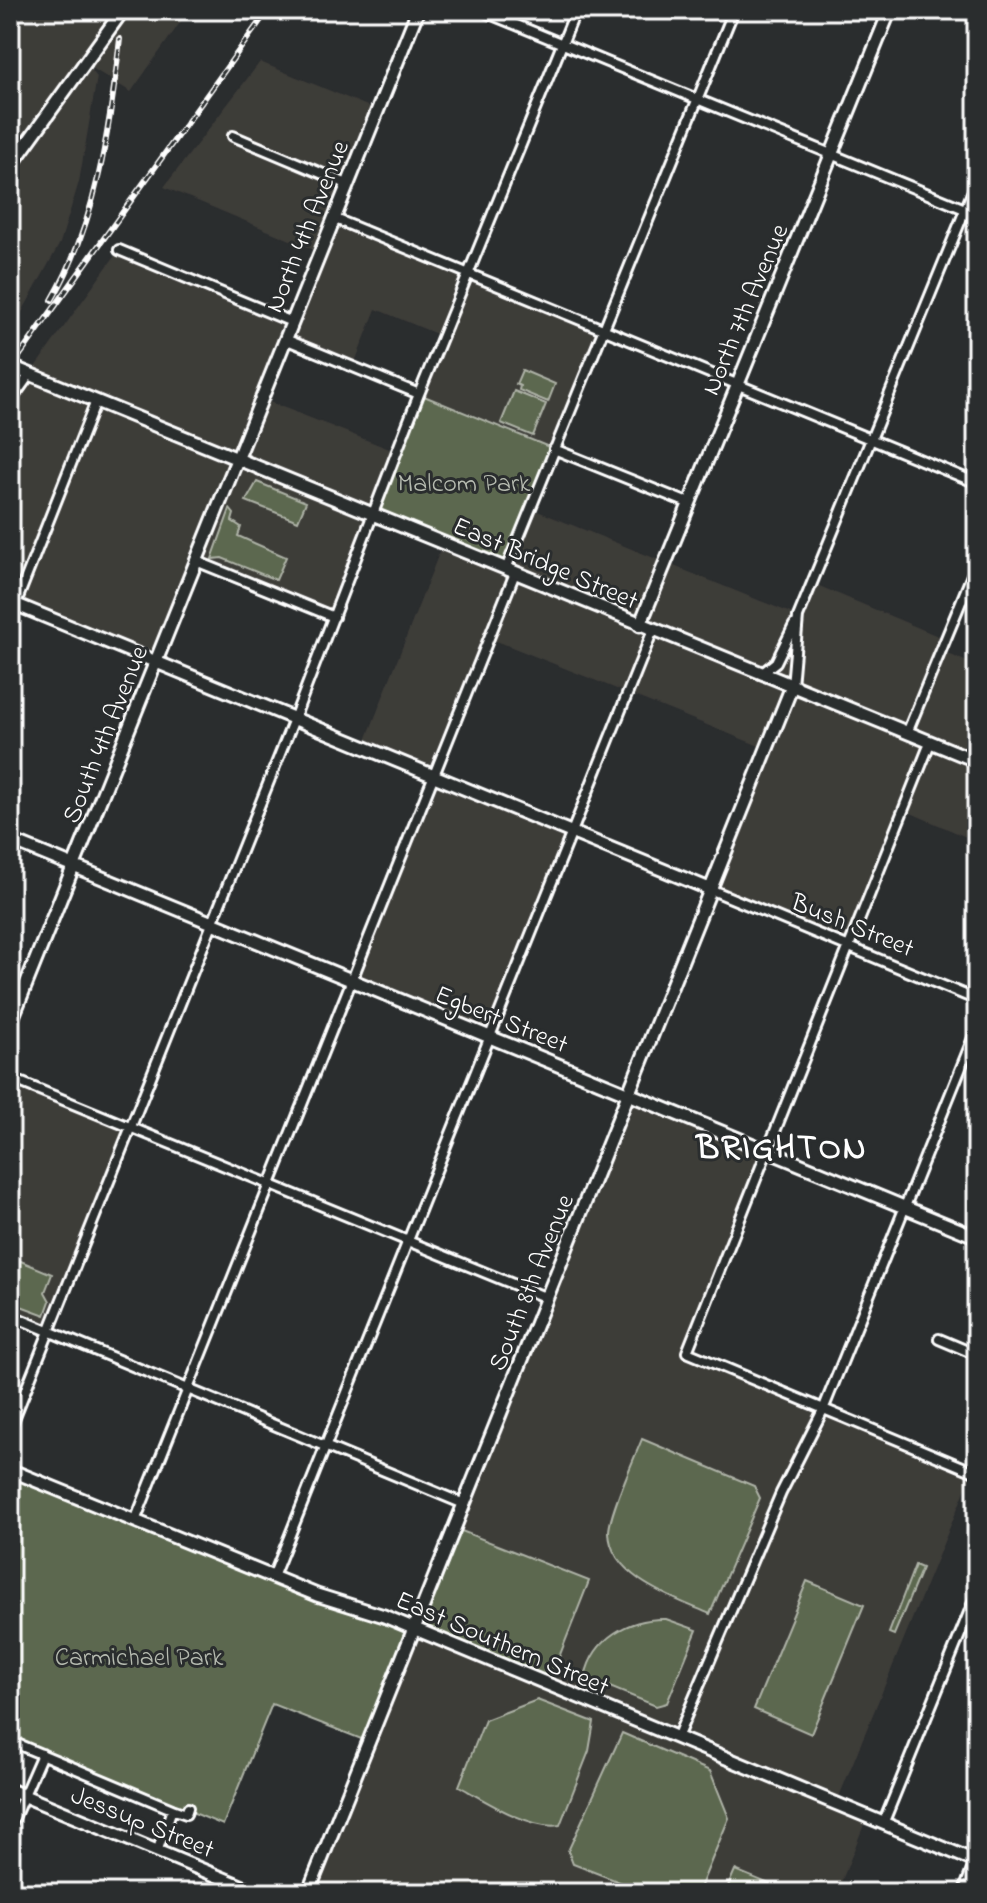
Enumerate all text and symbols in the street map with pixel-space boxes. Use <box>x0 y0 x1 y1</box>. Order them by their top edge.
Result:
street label: North 4th Avenue <box>257 135 361 319</box>
street label: North 7th Avenue <box>694 218 800 402</box>
park label: Malcom Park <box>398 466 531 504</box>
street label: East Bridge Street <box>446 508 644 621</box>
street label: South 4th Avenue <box>54 640 160 830</box>
street label: Bush Street <box>784 884 919 969</box>
street label: Egbert Street <box>429 977 573 1065</box>
district label: BRIGHTON <box>694 1125 868 1175</box>
street label: South 8th Avenue <box>480 1189 586 1377</box>
street label: East Southern Street <box>389 1583 615 1707</box>
park label: Carmichael Park <box>55 1640 224 1678</box>
street label: Jessup Street <box>64 1778 220 1870</box>

